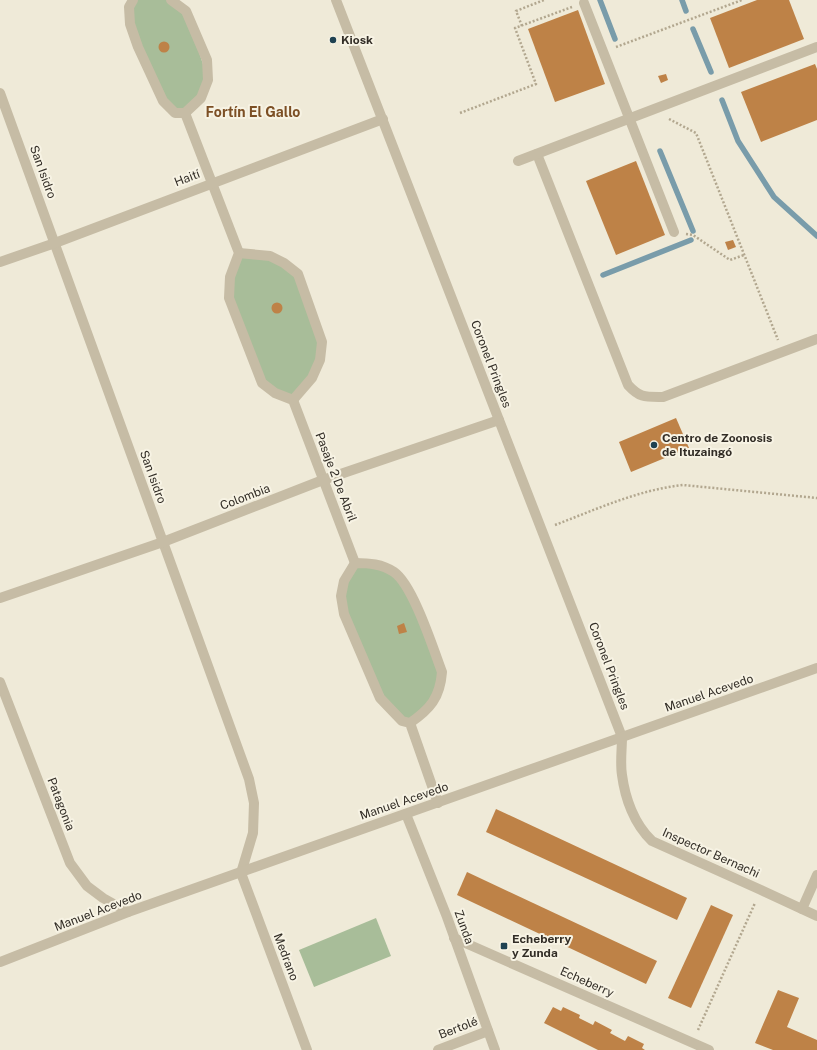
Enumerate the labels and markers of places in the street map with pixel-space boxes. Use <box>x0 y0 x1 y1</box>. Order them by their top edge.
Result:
place label: Kiosk <box>341 33 373 47</box>
marker: Kiosk <box>328 35 338 45</box>
place label: Centro de Zoonosis de Ituzaingó <box>662 431 772 459</box>
marker: Centro de Zoonosis de Ituzaingó <box>649 440 659 450</box>
place label: Echeberry y Zunda <box>512 932 571 960</box>
marker: Echeberry y Zunda <box>499 941 509 951</box>

